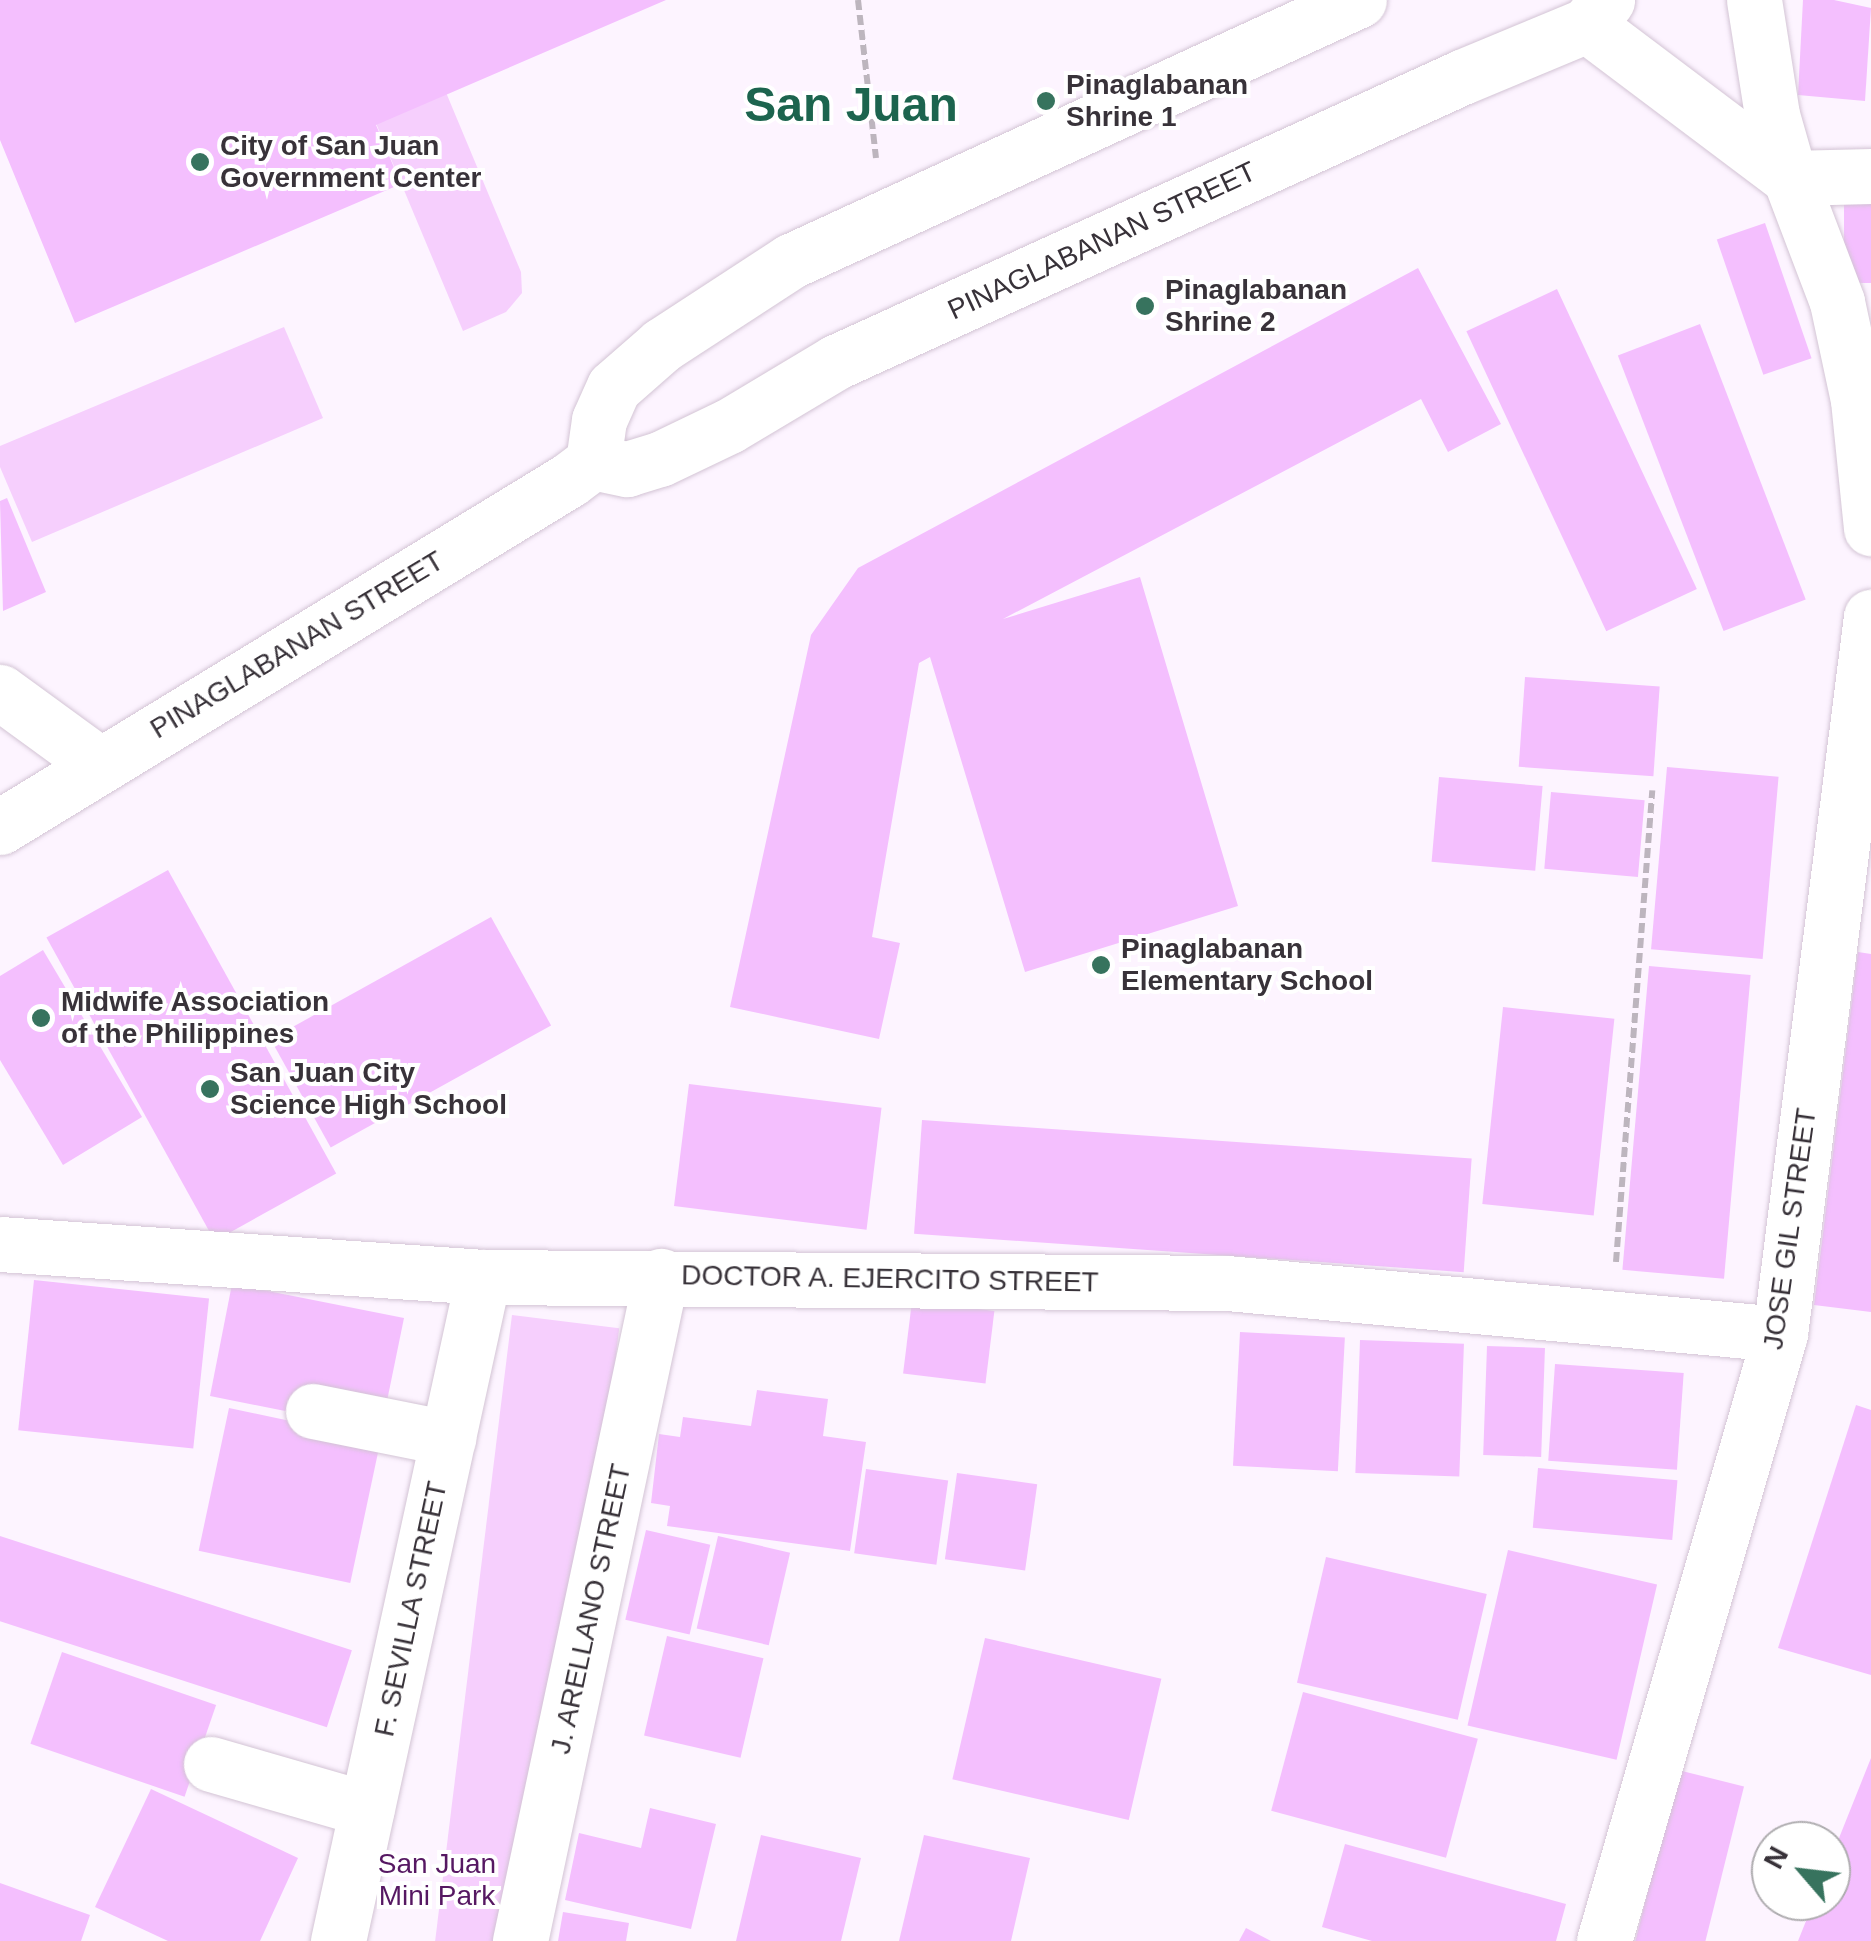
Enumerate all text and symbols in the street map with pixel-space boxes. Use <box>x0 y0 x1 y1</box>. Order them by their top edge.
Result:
place label: Pinaglabanan Shrine 1 <box>1066 68 1248 134</box>
district label: San Juan <box>744 76 958 134</box>
marker: Pinaglabanan Shrine 1 <box>1035 90 1057 112</box>
place label: City of San Juan Government Center <box>220 129 481 195</box>
marker: City of San Juan Government Center <box>189 151 211 173</box>
street label: PINAGLABANAN STREET <box>943 155 1261 327</box>
place label: Pinaglabanan Shrine 2 <box>1165 273 1347 339</box>
marker: Pinaglabanan Shrine 2 <box>1134 295 1156 317</box>
street label: PINAGLABANAN STREET <box>144 544 450 746</box>
place label: Pinaglabanan Elementary School <box>1121 932 1373 998</box>
marker: Pinaglabanan Elementary School <box>1090 954 1112 976</box>
place label: Midwife Association of the Philippines <box>61 985 330 1051</box>
marker: Midwife Association of the Philippines <box>30 1007 52 1029</box>
place label: San Juan City Science High School <box>230 1056 507 1122</box>
marker: San Juan City Science High School <box>199 1078 221 1100</box>
street label: JOSE GIL STREET <box>1756 1106 1824 1352</box>
street label: DOCTOR A. EJERCITO STREET <box>680 1259 1100 1299</box>
street label: J. ARELLANO STREET <box>544 1460 638 1758</box>
street label: F. SEVILLA STREET <box>367 1478 455 1740</box>
north arrow <box>1751 1821 1851 1921</box>
text: N <box>1757 1841 1794 1874</box>
park label: San Juan Mini Park <box>378 1847 496 1913</box>

